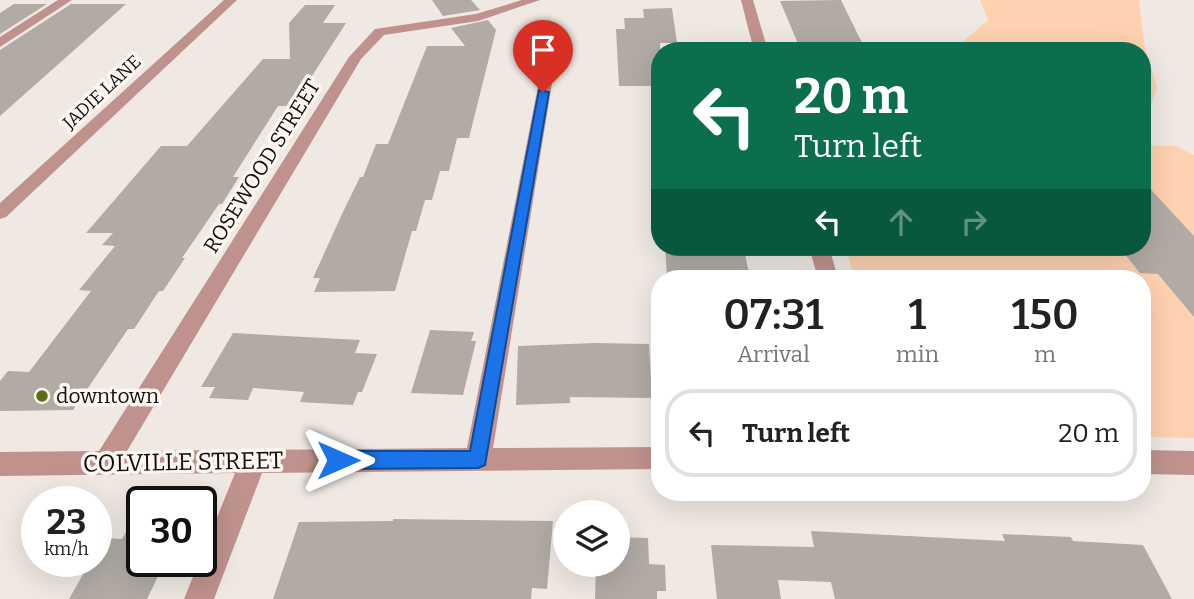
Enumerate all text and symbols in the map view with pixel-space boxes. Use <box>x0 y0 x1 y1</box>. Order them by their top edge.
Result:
pin <box>513 20 573 92</box>
icon: arrive <box>524 31 562 69</box>
street label: JADIE LANE <box>58 50 146 134</box>
text: 20 m <box>794 67 908 126</box>
icon: left <box>679 70 770 161</box>
street label: ROSEWOOD STREET <box>198 74 326 258</box>
text: Turn left <box>794 127 922 165</box>
icon: left <box>809 203 847 241</box>
icon: ahead <box>882 203 920 241</box>
icon: right <box>955 203 993 241</box>
text: 07:31 <box>723 290 823 340</box>
text: 1 <box>909 290 926 340</box>
text: 150 <box>1011 290 1079 340</box>
text: Arrival <box>737 340 810 368</box>
text: min <box>896 340 939 368</box>
text: m <box>1034 340 1056 368</box>
place label: downtown <box>56 383 159 409</box>
marker: downtown <box>34 388 50 404</box>
icon: left <box>683 414 721 452</box>
text: Turn left <box>742 418 850 449</box>
text: 20 m <box>1058 418 1119 449</box>
position arrow <box>301 423 375 497</box>
street label: COLVILLE STREET <box>82 446 284 478</box>
speed limit sign: 30 <box>126 486 217 577</box>
map controls <box>553 500 630 577</box>
button: layers <box>553 500 630 577</box>
text: 23 <box>47 501 86 543</box>
text: km/h <box>44 538 89 560</box>

